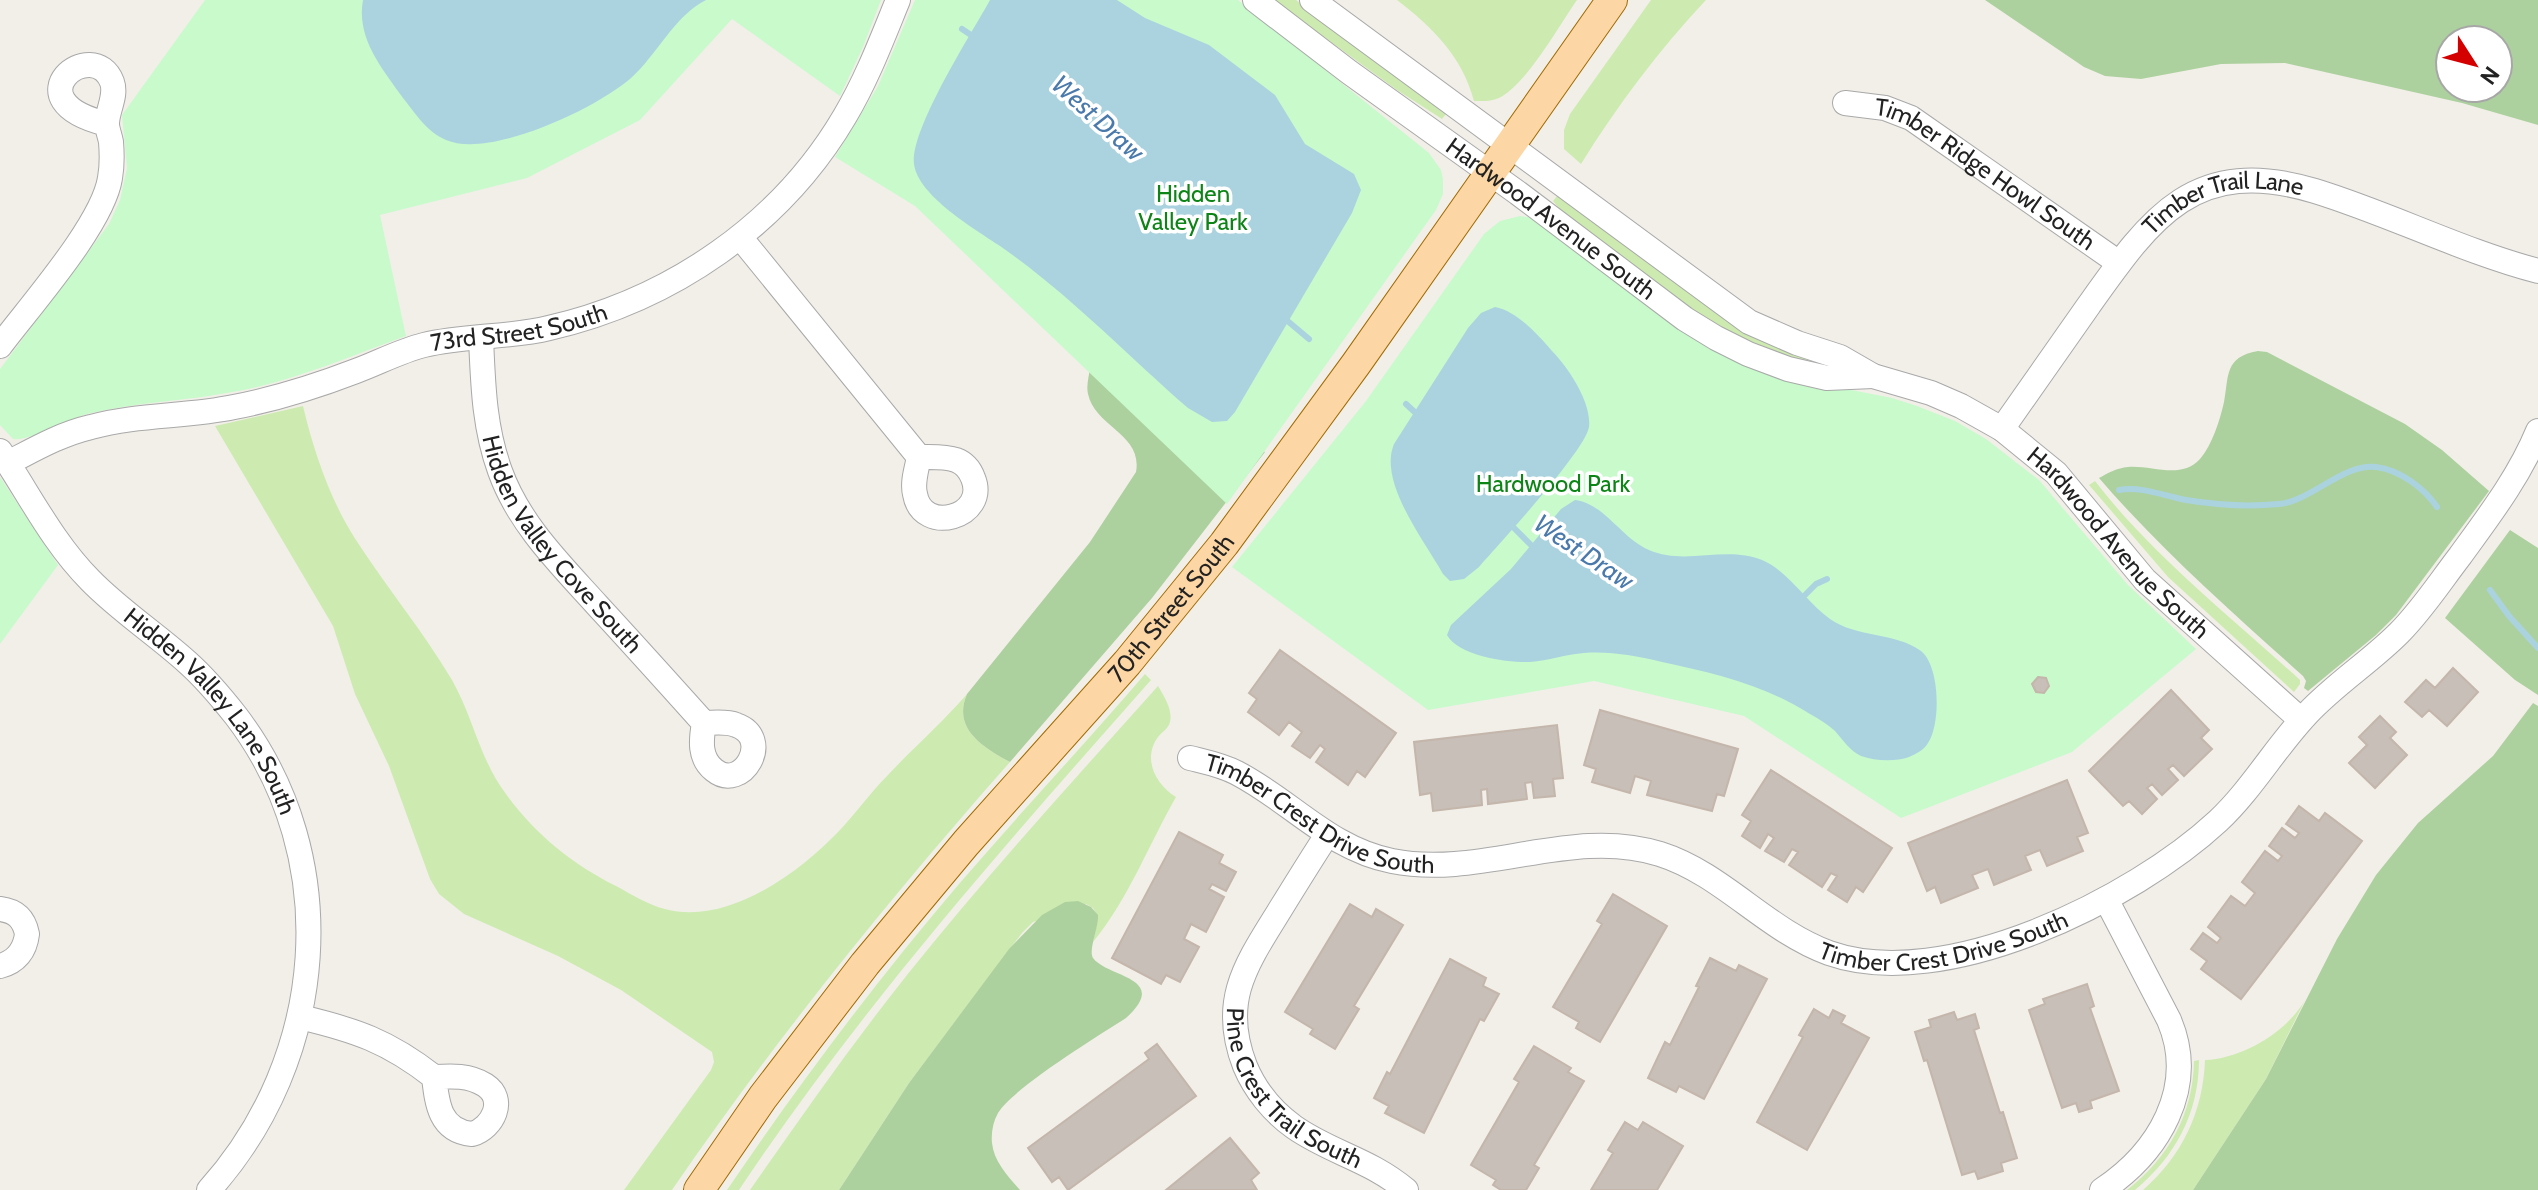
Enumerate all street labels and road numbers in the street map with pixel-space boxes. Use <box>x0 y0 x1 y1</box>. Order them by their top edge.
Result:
street label: Timber Ridge Howl South <box>1874 92 2101 256</box>
street label: Hardwood Avenue South <box>1441 131 1662 306</box>
street label: Timber Trail Lane <box>2136 165 2307 240</box>
street label: 73rd Street South <box>428 297 611 357</box>
street label: Hidden Valley Cove South <box>476 432 649 659</box>
street label: Hardwood Avenue South <box>2021 440 2216 645</box>
street label: 70th Street South <box>1102 528 1240 688</box>
street label: Hidden Valley Lane South <box>118 601 303 818</box>
street label: Timber Crest Drive South <box>1202 747 1435 879</box>
street label: Timber Crest Drive South <box>1815 905 2072 977</box>
street label: Pine Crest Trail South <box>1221 1007 1367 1174</box>

